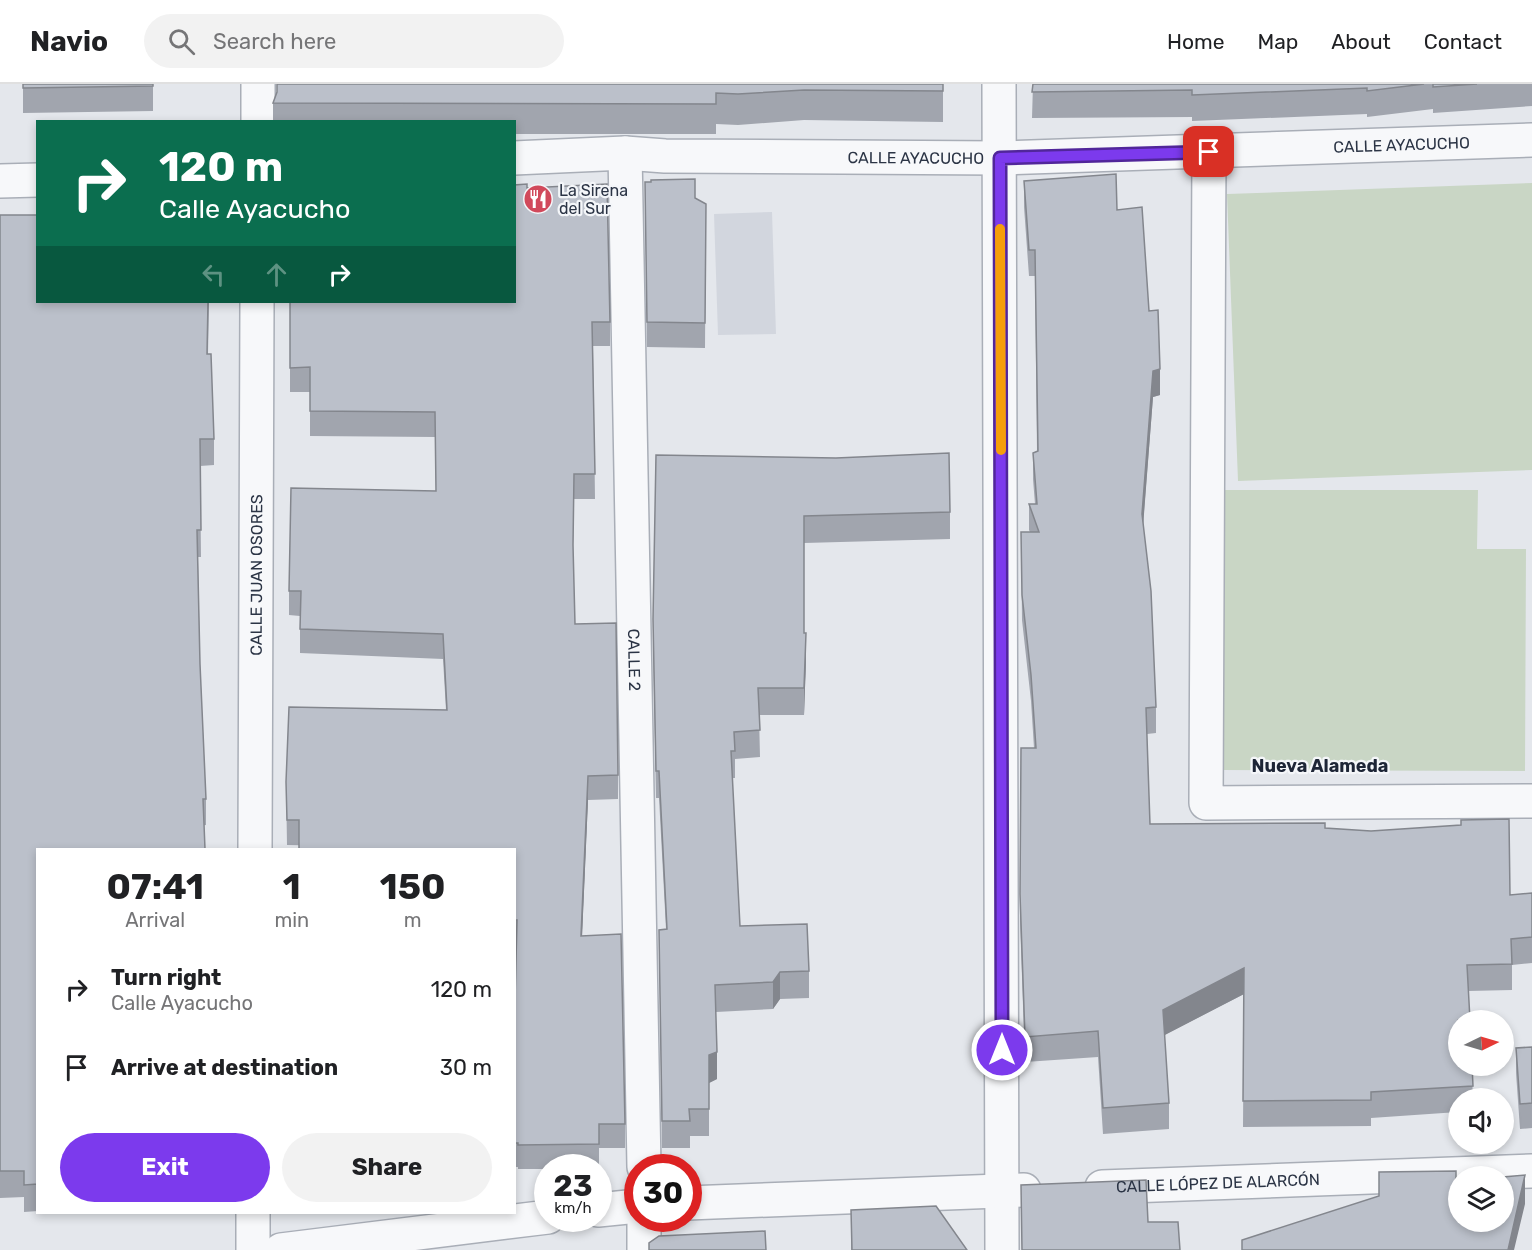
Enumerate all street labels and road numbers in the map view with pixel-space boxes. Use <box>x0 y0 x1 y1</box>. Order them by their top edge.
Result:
street label: CALLE AYACUCHO <box>1333 133 1470 157</box>
street label: CALLE AYACUCHO <box>847 148 984 168</box>
street label: CALLE JUAN OSORES <box>247 494 266 656</box>
street label: CALLE 2 <box>624 629 644 691</box>
street label: CALLE LÓPEZ DE ALARCÓN <box>1116 1169 1320 1196</box>

